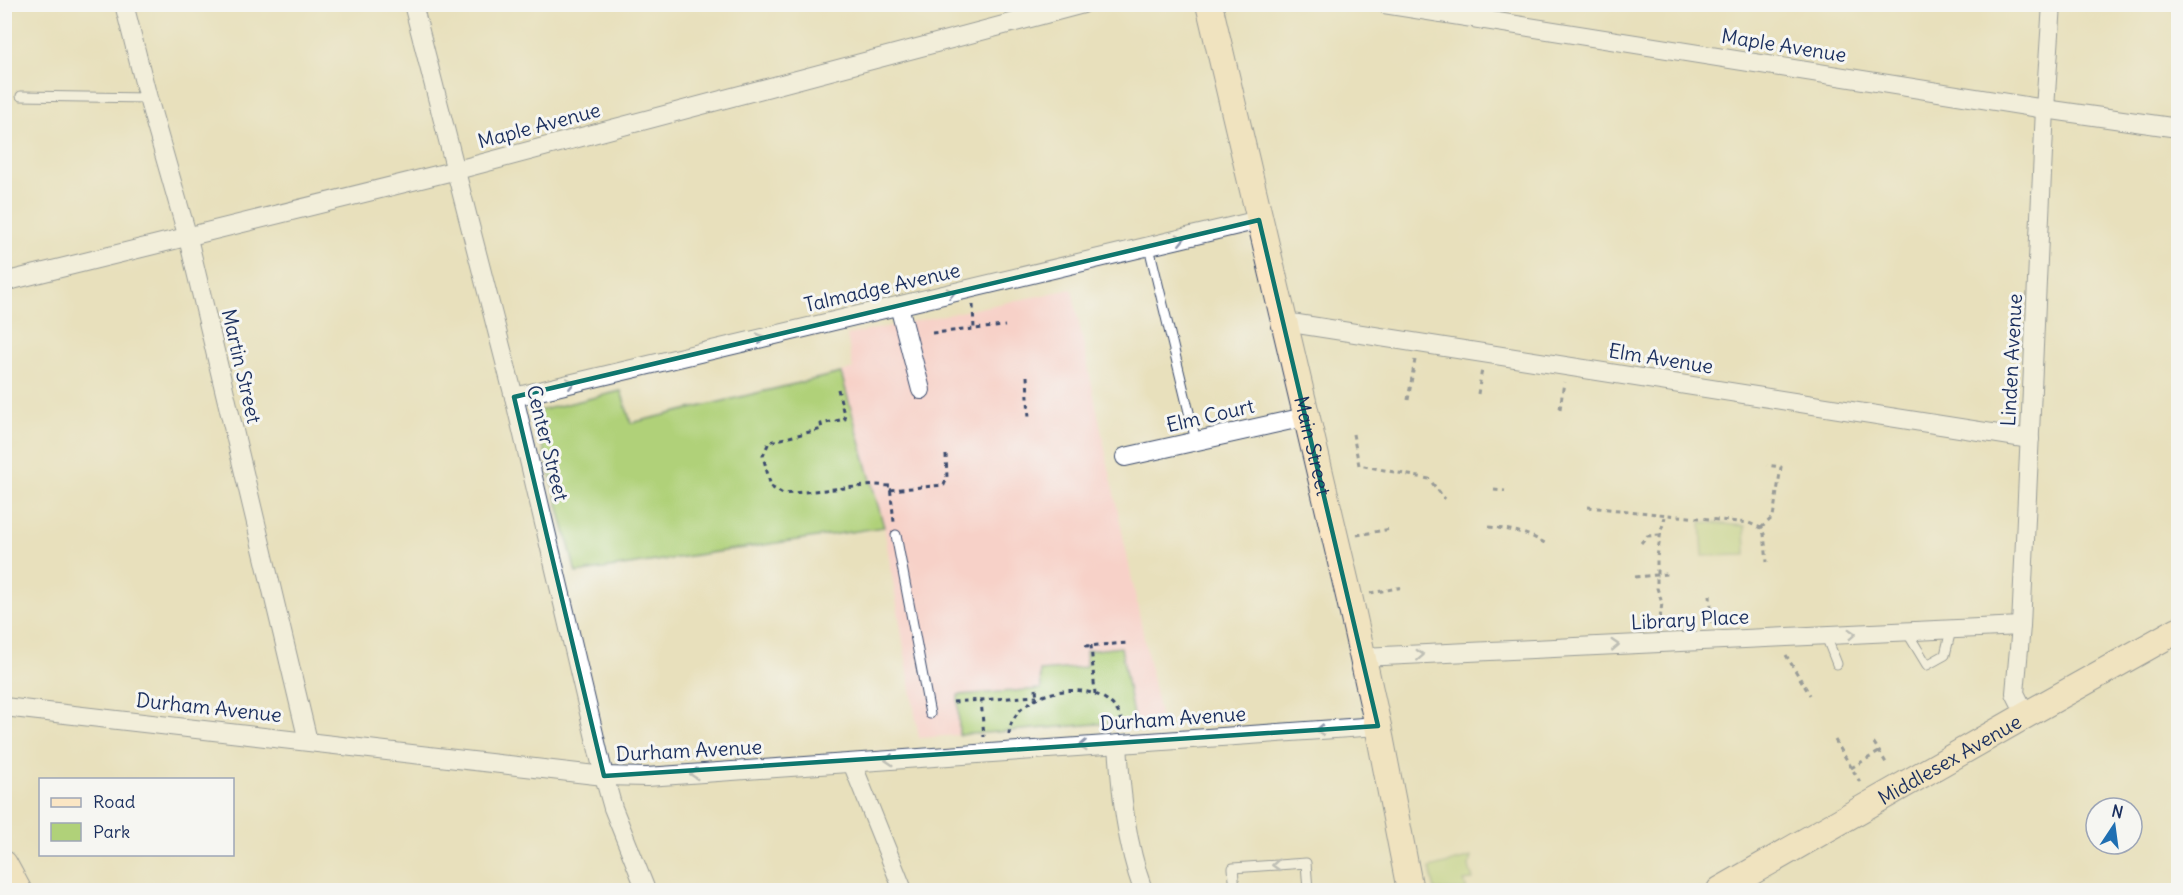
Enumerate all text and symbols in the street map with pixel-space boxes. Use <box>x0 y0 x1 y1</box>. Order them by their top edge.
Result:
street label: Maple Avenue <box>1720 23 1848 67</box>
street label: Maple Avenue <box>475 97 603 153</box>
one-way arrow <box>1176 233 1186 246</box>
street label: Talmadge Avenue <box>802 257 962 317</box>
one-way arrow <box>946 288 956 301</box>
street label: Linden Avenue <box>1995 293 2027 427</box>
street label: Martin Street <box>217 306 267 426</box>
one-way arrow <box>756 333 766 346</box>
street label: Elm Avenue <box>1607 337 1715 379</box>
one-way arrow <box>566 377 576 390</box>
street label: Center Street <box>522 383 575 504</box>
street label: Elm Court <box>1164 393 1257 437</box>
street label: Main Street <box>1290 393 1337 498</box>
street label: Library Place <box>1630 603 1750 635</box>
one-way arrow <box>1847 628 1856 641</box>
one-way arrow <box>1611 639 1620 652</box>
one-way arrow <box>1416 648 1425 661</box>
street label: Durham Avenue <box>135 687 283 727</box>
street label: Durham Avenue <box>1099 700 1247 736</box>
street label: Middlesex Avenue <box>1873 708 2025 810</box>
one-way arrow <box>1315 723 1324 736</box>
street label: Durham Avenue <box>615 734 763 766</box>
one-way arrow <box>1079 740 1088 753</box>
one-way arrow <box>884 753 893 766</box>
one-way arrow <box>690 767 699 780</box>
legend <box>39 778 234 856</box>
text: Road <box>93 790 136 813</box>
north arrow <box>2084 796 2144 856</box>
text: N <box>2110 800 2125 822</box>
text: Park <box>93 820 130 843</box>
one-way arrow <box>1271 858 1280 871</box>

